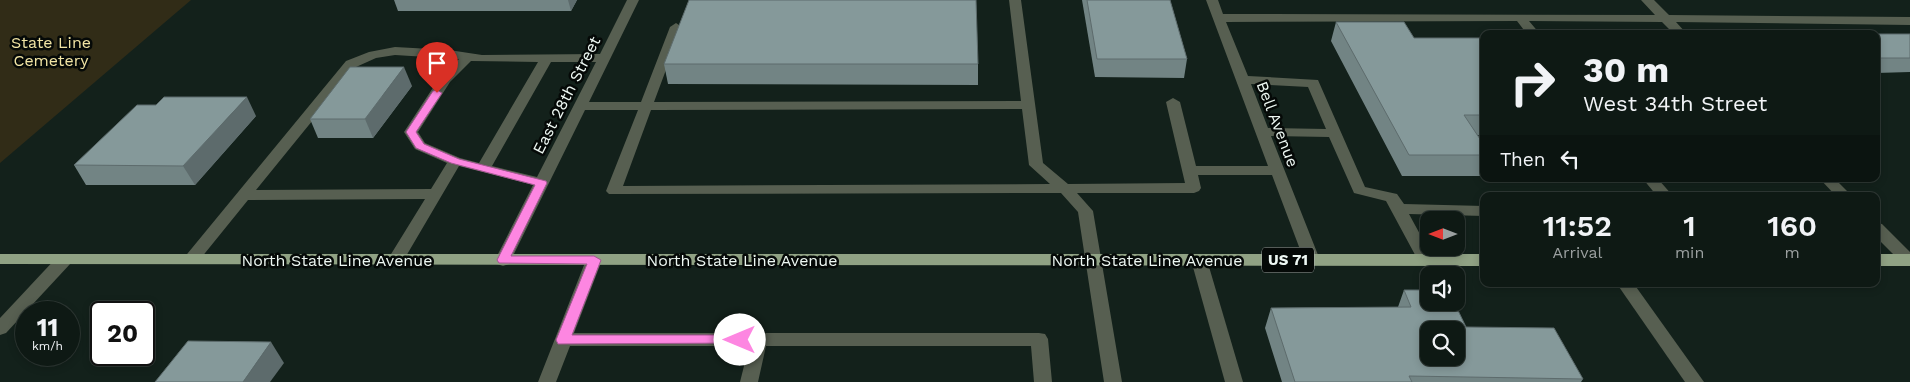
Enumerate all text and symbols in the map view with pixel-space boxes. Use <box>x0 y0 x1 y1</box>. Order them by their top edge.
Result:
park label: State Line Cemetery <box>11 33 91 70</box>
street label: East 28th Street <box>529 33 604 157</box>
pin <box>416 42 458 93</box>
icon: arrive <box>423 49 451 77</box>
text: 30 m <box>1583 49 1669 91</box>
icon: right <box>1500 50 1565 115</box>
street label: Bell Avenue <box>1252 79 1303 170</box>
text: West 34th Street <box>1583 91 1767 116</box>
icon: left <box>1556 145 1584 173</box>
text: Then <box>1500 148 1546 171</box>
text: 11:52 <box>1543 208 1612 243</box>
text: 1 <box>1683 208 1696 243</box>
text: 160 <box>1767 208 1817 243</box>
north arrow <box>1420 211 1465 256</box>
map controls <box>1420 211 1465 366</box>
text: Arrival <box>1552 243 1602 262</box>
text: min <box>1675 243 1704 262</box>
text: m <box>1785 243 1800 262</box>
road number: US 71 <box>1262 248 1314 272</box>
street label: North State Line Avenue <box>242 251 432 270</box>
street label: North State Line Avenue <box>647 251 837 270</box>
street label: North State Line Avenue <box>1052 251 1242 270</box>
button: sound <box>1420 266 1465 311</box>
speed limit sign: 20 <box>90 301 155 366</box>
text: 11 <box>37 313 58 342</box>
position arrow <box>713 313 765 365</box>
button: search <box>1420 321 1465 366</box>
text: km/h <box>32 339 63 353</box>

